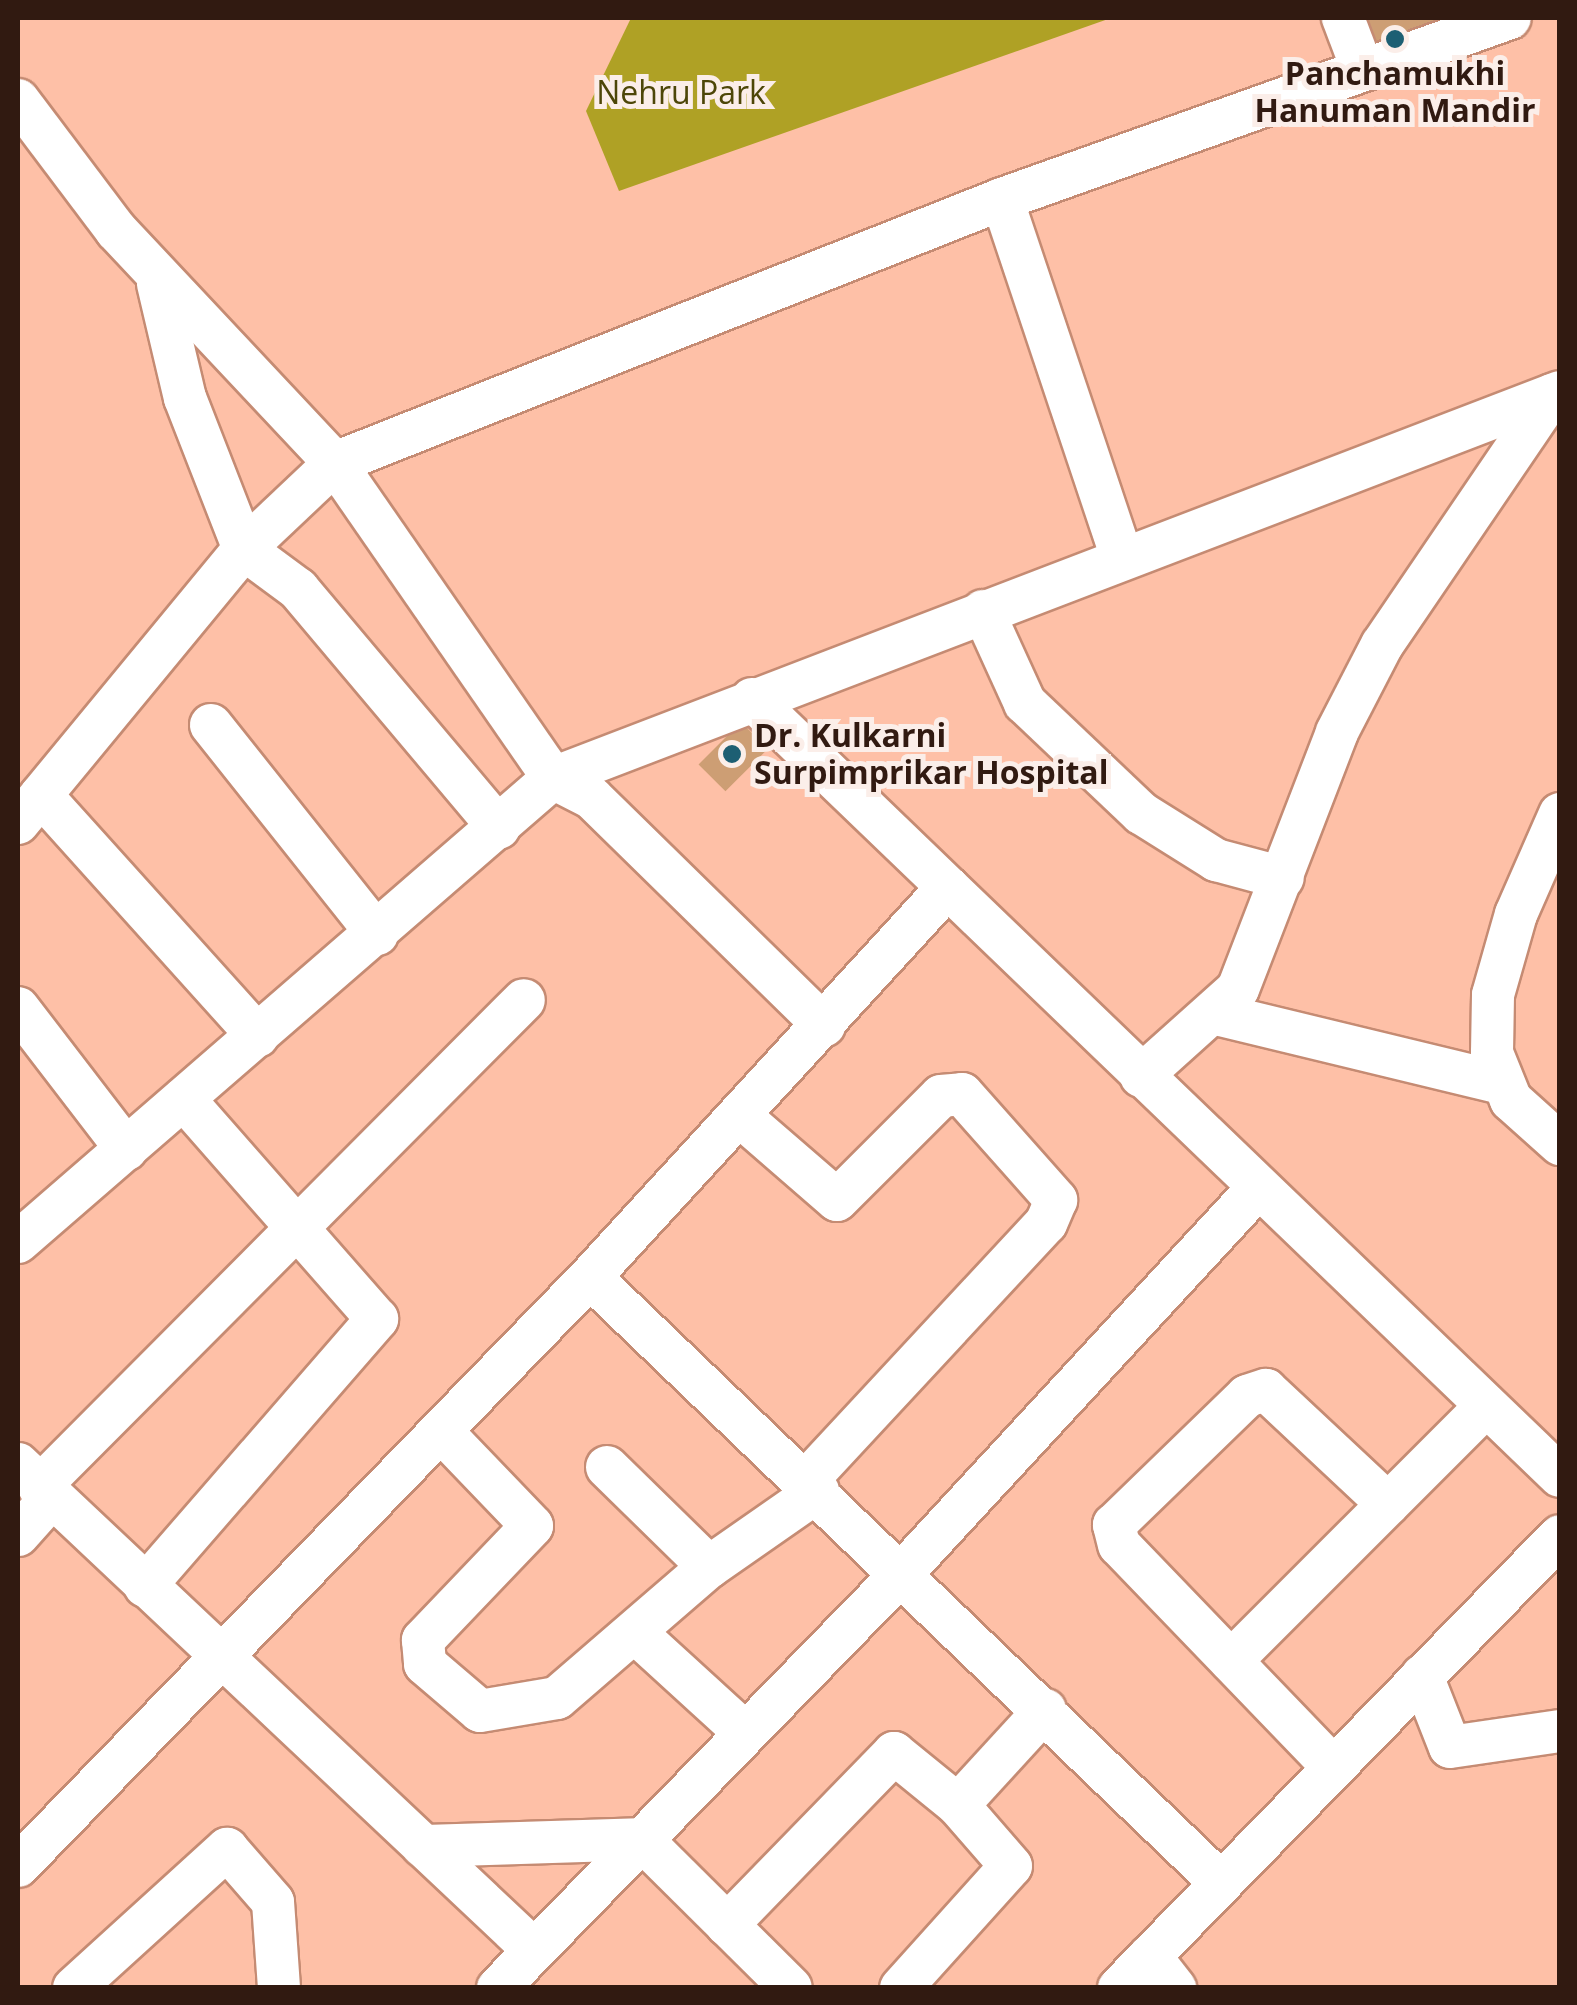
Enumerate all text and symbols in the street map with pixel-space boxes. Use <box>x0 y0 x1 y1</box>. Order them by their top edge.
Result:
marker: Panchamukhi Hanuman Mandir <box>1384 28 1406 50</box>
place label: Panchamukhi Hanuman Mandir <box>1254 55 1536 130</box>
park label: Nehru Park <box>596 73 766 111</box>
place label: Dr. Kulkarni Surpimprikar Hospital <box>754 717 1108 792</box>
marker: Dr. Kulkarni Surpimprikar Hospital <box>719 741 745 767</box>

